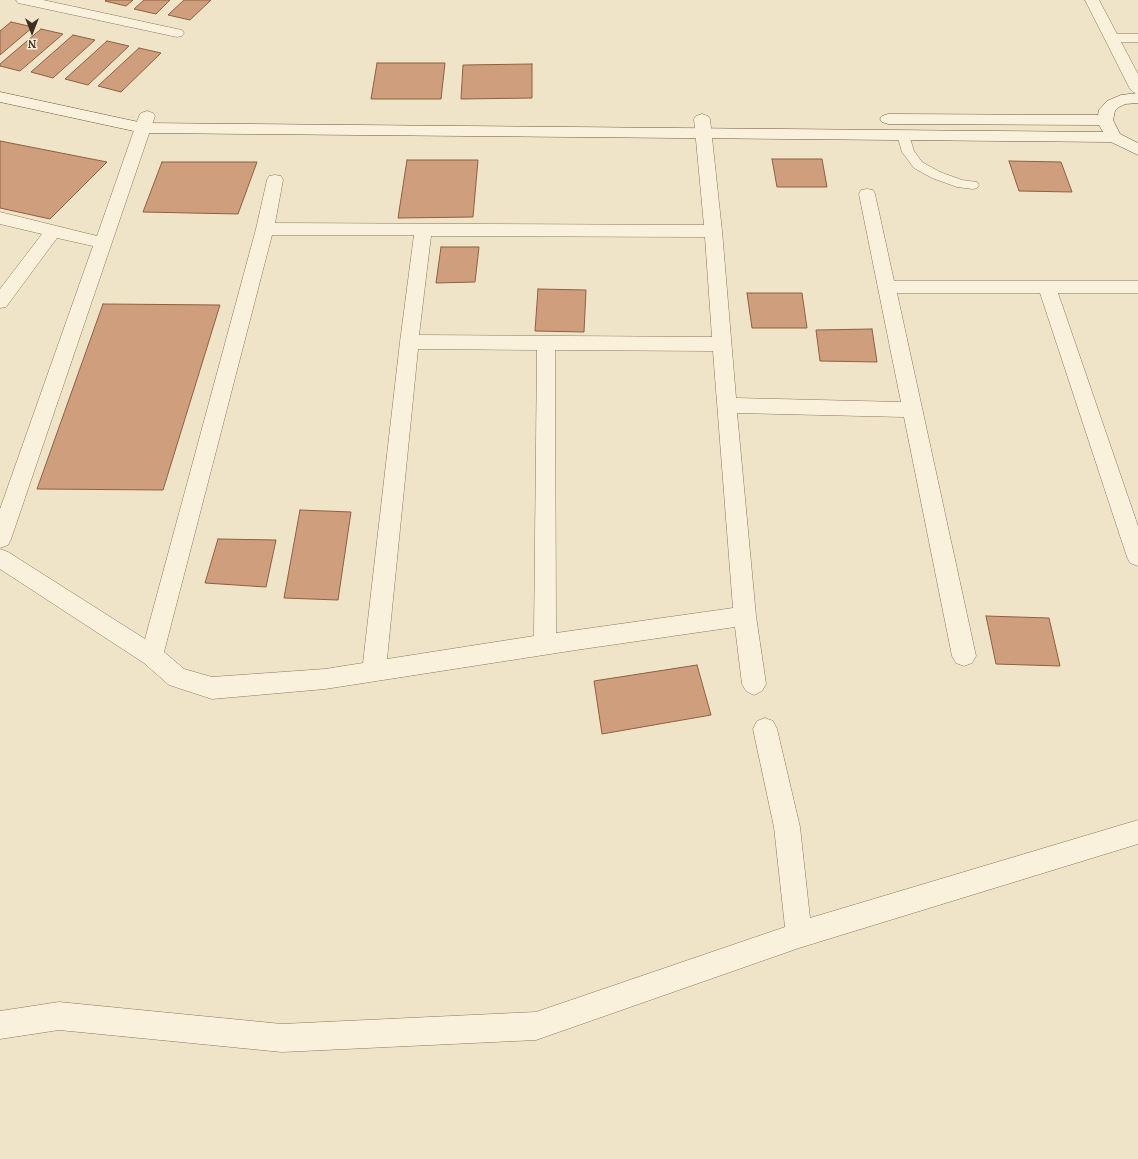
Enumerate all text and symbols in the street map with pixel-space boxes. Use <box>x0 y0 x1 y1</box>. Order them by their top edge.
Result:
north arrow <box>12 12 52 52</box>
text: N <box>28 37 36 51</box>

